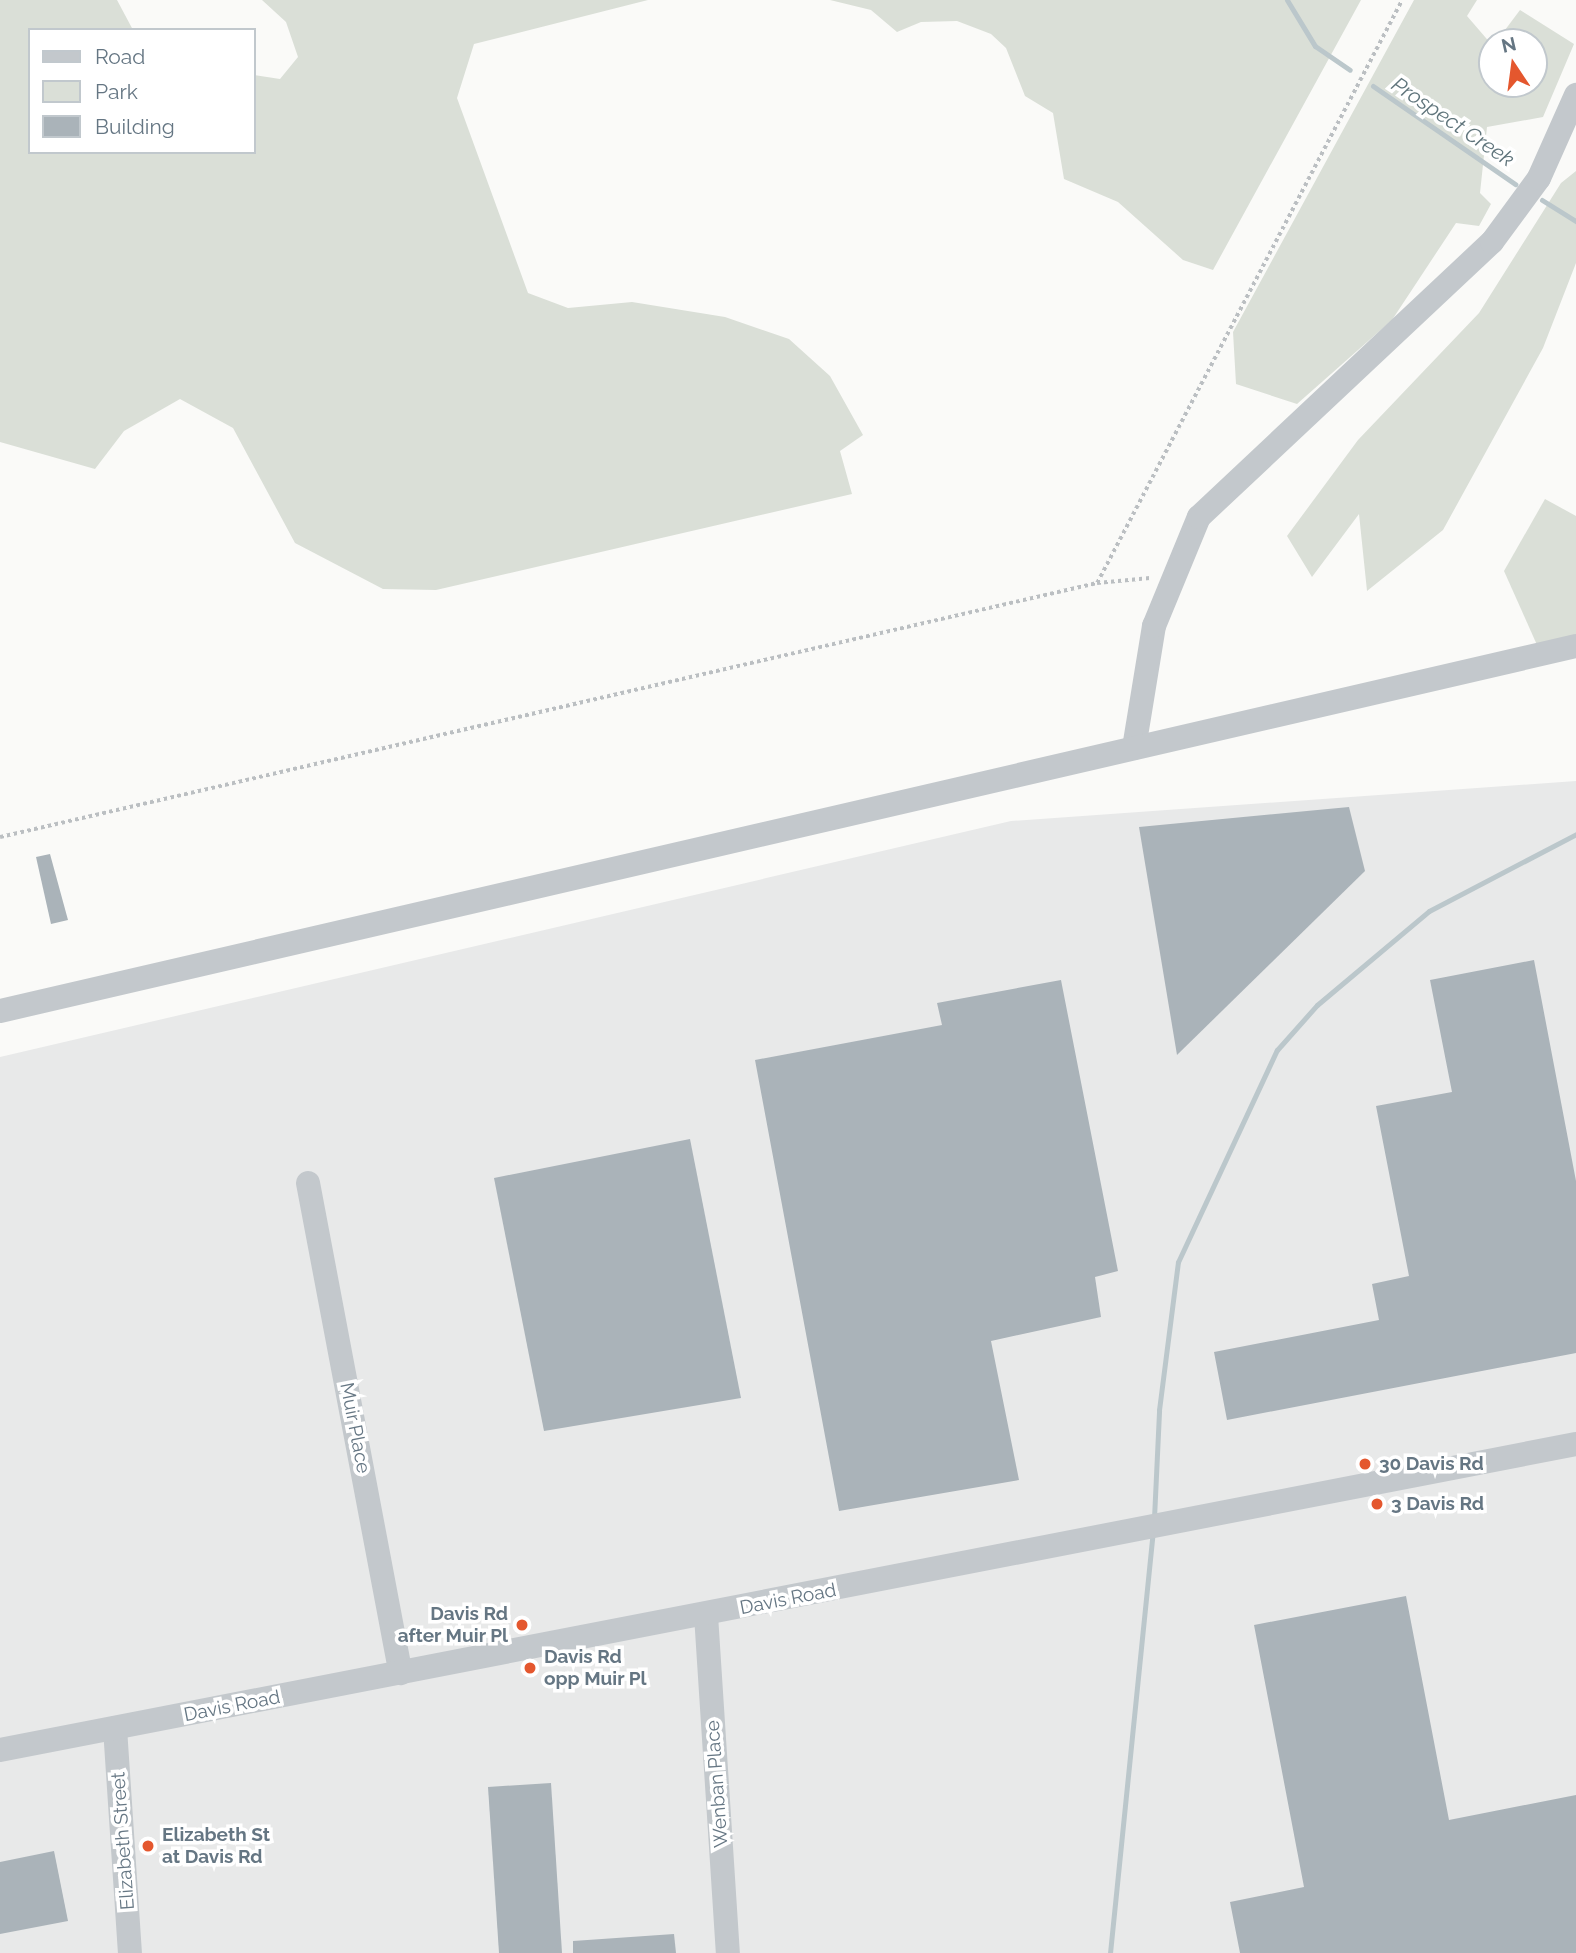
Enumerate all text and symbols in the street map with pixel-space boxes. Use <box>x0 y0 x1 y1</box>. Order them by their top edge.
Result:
legend <box>28 28 256 154</box>
north arrow <box>1478 28 1548 98</box>
text: N <box>1499 32 1518 57</box>
text: Road <box>95 44 145 69</box>
water label: Prospect Creek <box>1387 72 1519 172</box>
text: Park <box>95 79 138 104</box>
text: Building <box>95 114 175 139</box>
street label: Muir Place <box>335 1380 375 1476</box>
place label: 30 Davis Rd <box>1379 1453 1484 1475</box>
marker: 30 Davis Rd <box>1357 1456 1373 1472</box>
place label: 3 Davis Rd <box>1391 1493 1484 1515</box>
marker: 3 Davis Rd <box>1369 1496 1385 1512</box>
street label: Davis Road <box>738 1579 838 1619</box>
place label: Davis Rd after Muir Pl <box>397 1603 508 1647</box>
marker: Davis Rd after Muir Pl <box>514 1617 530 1633</box>
place label: Davis Rd opp Muir Pl <box>544 1646 647 1690</box>
marker: Davis Rd opp Muir Pl <box>522 1660 538 1676</box>
street label: Davis Road <box>182 1686 282 1726</box>
street label: Wenban Place <box>701 1720 733 1848</box>
street label: Elizabeth Street <box>107 1771 139 1911</box>
place label: Elizabeth St at Davis Rd <box>162 1824 270 1868</box>
marker: Elizabeth St at Davis Rd <box>140 1838 156 1854</box>

